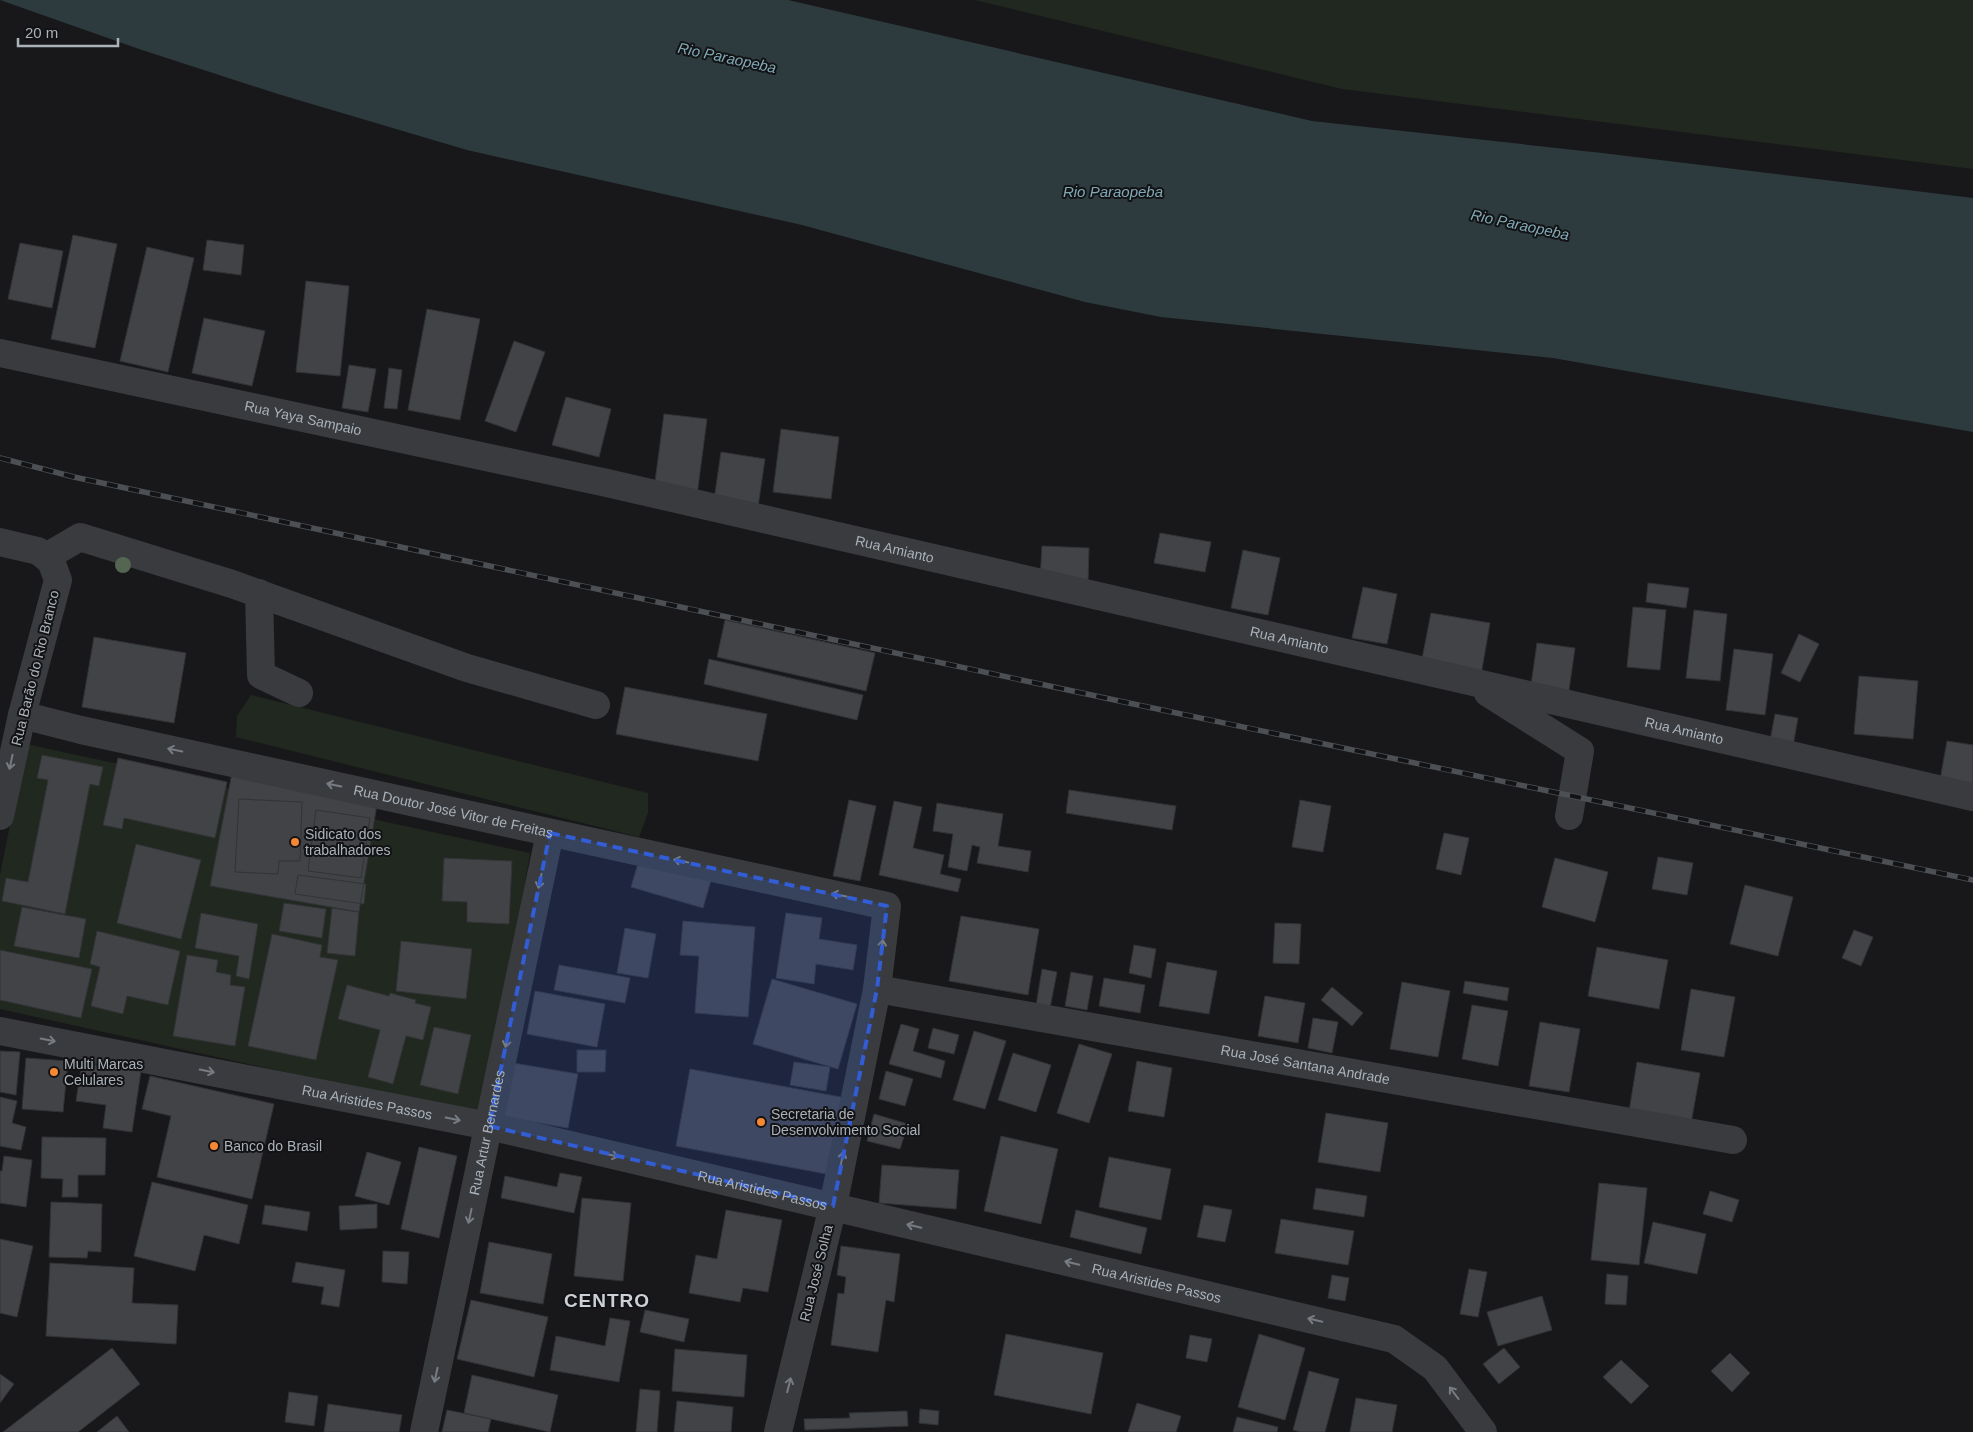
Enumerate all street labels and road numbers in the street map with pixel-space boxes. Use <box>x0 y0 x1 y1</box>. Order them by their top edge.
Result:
street label: Rua Yaya Sampaio <box>243 398 363 438</box>
street label: Rua Amianto <box>854 532 936 566</box>
street label: Rua Barão do Rio Branco <box>8 588 62 747</box>
street label: Rua Amianto <box>1249 623 1331 657</box>
street label: Rua Amianto <box>1643 714 1725 747</box>
street label: Rua Doutor José Vitor de Freitas <box>352 782 555 841</box>
street label: Rua José Santana Andrade <box>1220 1042 1391 1087</box>
street label: Rua Artur Bernardes <box>466 1068 508 1197</box>
street label: Rua Aristides Passos <box>301 1082 434 1123</box>
street label: Rua Aristides Passos <box>696 1167 829 1213</box>
street label: Rua José Solha <box>796 1223 836 1323</box>
street label: Rua Aristides Passos <box>1090 1260 1223 1306</box>

